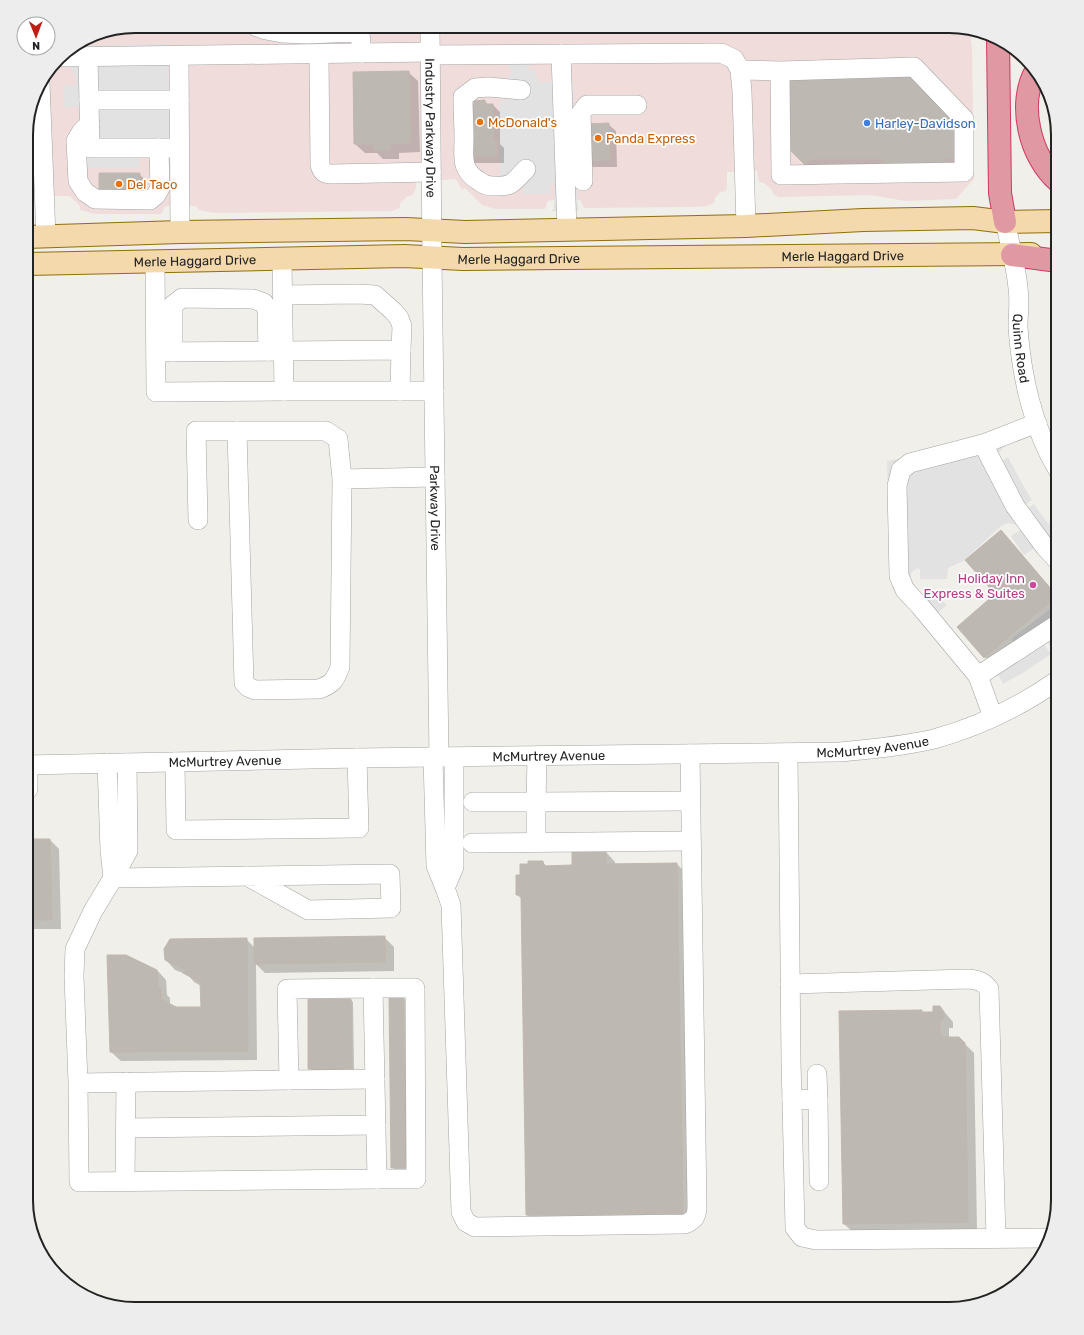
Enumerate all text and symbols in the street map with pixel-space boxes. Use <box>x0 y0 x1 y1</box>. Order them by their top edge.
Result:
north arrow <box>16 16 56 56</box>
text: N <box>32 39 40 52</box>
street label: Industry Parkway Drive <box>423 58 439 198</box>
place label: McDonald's <box>488 115 557 130</box>
place label: Harley-Davidson <box>875 116 976 131</box>
marker: McDonald's <box>475 117 485 127</box>
marker: Harley-Davidson <box>862 118 872 128</box>
place label: Panda Express <box>606 131 696 146</box>
marker: Panda Express <box>593 133 603 143</box>
place label: Del Taco <box>127 177 177 192</box>
marker: Del Taco <box>114 179 124 189</box>
street label: Merle Haggard Drive <box>782 248 904 264</box>
street label: Merle Haggard Drive <box>457 250 580 267</box>
street label: Merle Haggard Drive <box>134 252 256 269</box>
street label: Quinn Road <box>1010 313 1033 384</box>
street label: Parkway Drive <box>427 465 444 551</box>
place label: Holiday Inn Express & Suites <box>924 571 1025 601</box>
marker: Holiday Inn Express & Suites <box>1028 580 1038 590</box>
street label: McMurtrey Avenue <box>816 733 930 760</box>
street label: McMurtrey Avenue <box>492 747 605 764</box>
street label: McMurtrey Avenue <box>168 752 282 769</box>

